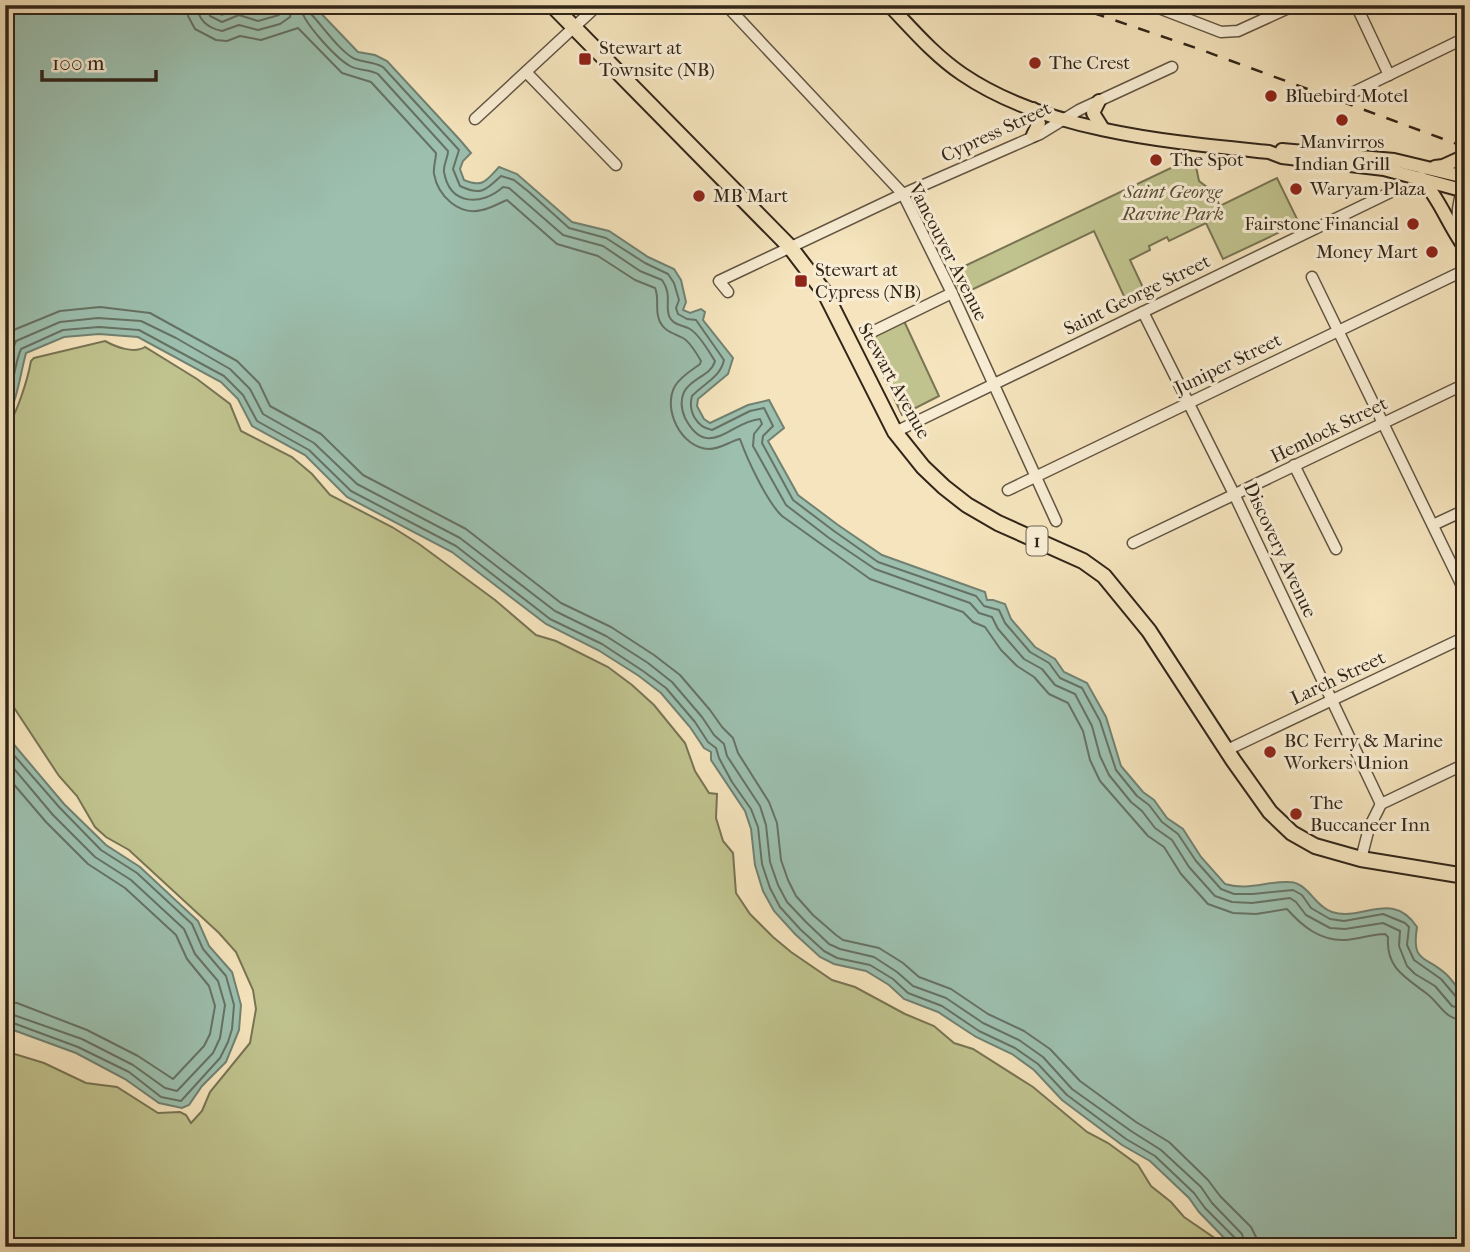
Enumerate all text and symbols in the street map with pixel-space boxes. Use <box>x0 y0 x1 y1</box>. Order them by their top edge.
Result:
place label: Stewart at Townsite (NB) <box>599 37 715 81</box>
scale bar <box>42 38 156 82</box>
text: 100 m <box>52 51 105 75</box>
marker: Stewart at Townsite (NB) <box>577 51 593 67</box>
place label: The Crest <box>1049 52 1130 74</box>
marker: The Crest <box>1027 55 1043 71</box>
place label: Bluebird Motel <box>1285 85 1408 107</box>
marker: Bluebird Motel <box>1263 88 1279 104</box>
street label: Cypress Street <box>938 97 1055 167</box>
marker: Manvirros Indian Grill <box>1334 112 1350 128</box>
place label: Manvirros Indian Grill <box>1294 131 1390 175</box>
place label: The Spot <box>1170 149 1244 171</box>
marker: The Spot <box>1148 152 1164 168</box>
place label: Waryam Plaza <box>1309 178 1426 200</box>
street label: Vancouver Avenue <box>903 179 992 324</box>
park label: Saint George Ravine Park <box>1120 181 1224 225</box>
marker: Waryam Plaza <box>1288 181 1304 197</box>
place label: MB Mart <box>713 185 788 207</box>
marker: MB Mart <box>691 188 707 204</box>
place label: Fairstone Financial <box>1244 213 1399 235</box>
marker: Fairstone Financial <box>1405 216 1421 232</box>
place label: Money Mart <box>1316 241 1418 263</box>
marker: Money Mart <box>1424 244 1440 260</box>
street label: Saint George Street <box>1060 250 1214 340</box>
place label: Stewart at Cypress (NB) <box>815 259 921 303</box>
marker: Stewart at Cypress (NB) <box>793 273 809 289</box>
street label: Stewart Avenue <box>853 319 935 443</box>
street label: Juniper Street <box>1169 329 1285 400</box>
street label: Hemlock Street <box>1267 392 1391 468</box>
street label: Discovery Avenue <box>1239 479 1321 621</box>
road number: 1 <box>1026 526 1048 556</box>
street label: Larch Street <box>1287 646 1389 709</box>
place label: BC Ferry & Marine Workers Union <box>1283 730 1443 774</box>
marker: BC Ferry & Marine Workers Union <box>1262 744 1278 760</box>
place label: The Buccaneer Inn <box>1310 792 1430 836</box>
marker: The Buccaneer Inn <box>1288 806 1304 822</box>

